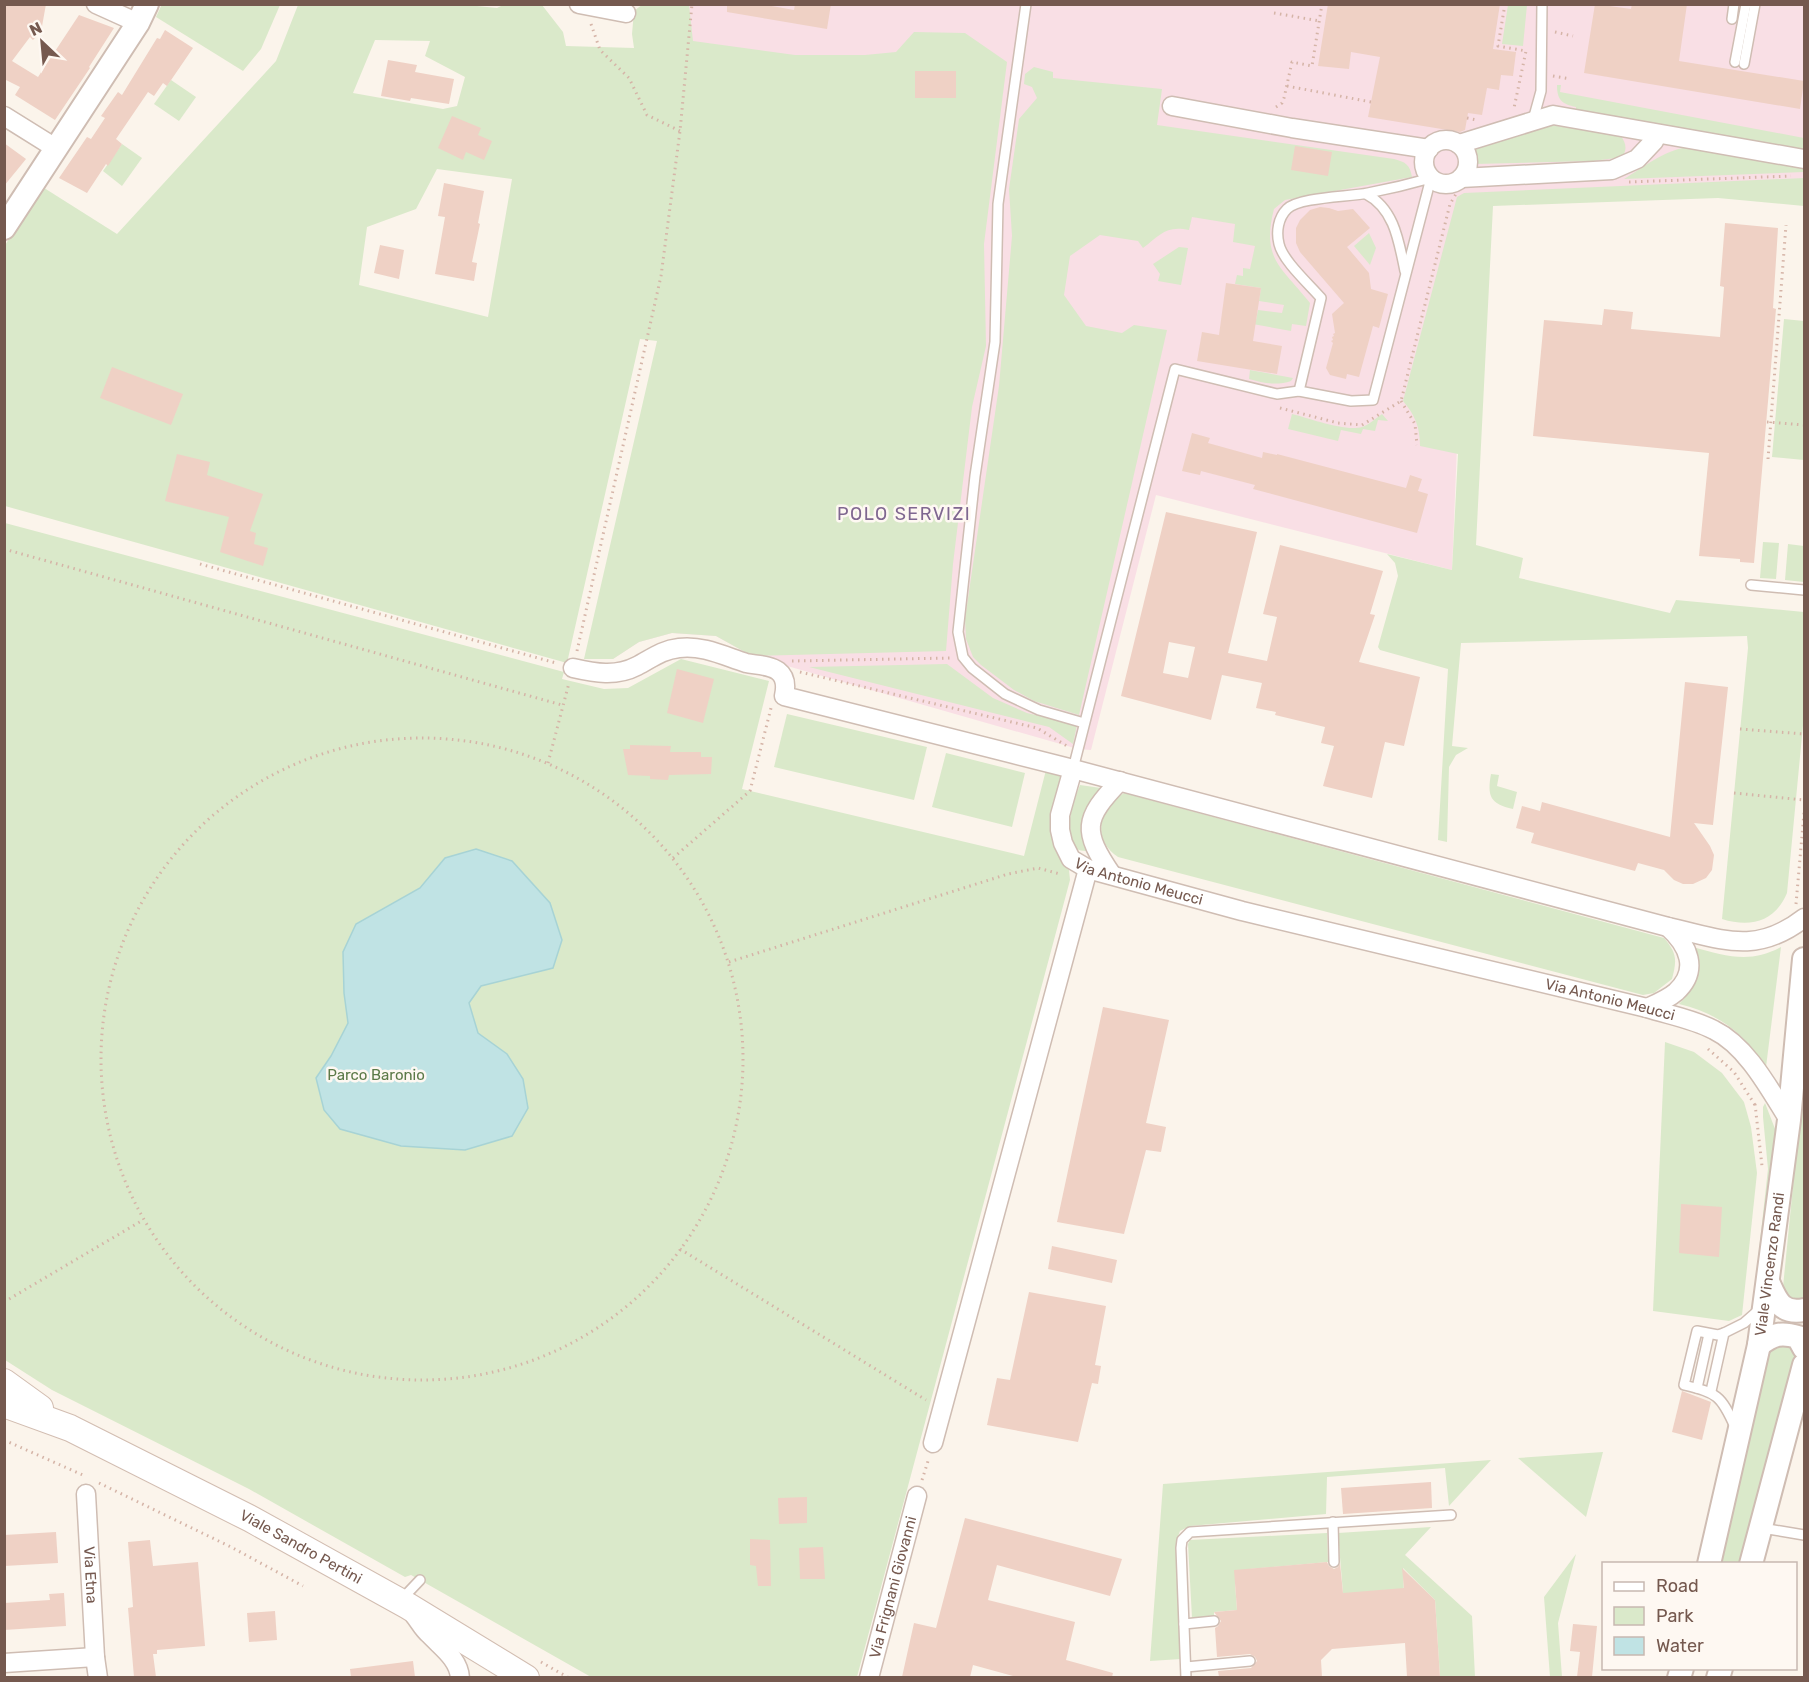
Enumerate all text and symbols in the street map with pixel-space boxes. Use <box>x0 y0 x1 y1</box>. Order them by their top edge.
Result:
north arrow <box>12 12 72 72</box>
text: N <box>26 18 45 40</box>
district label: POLO SERVIZI <box>837 503 971 525</box>
street label: Via Antonio Meucci <box>1071 854 1205 909</box>
street label: Via Antonio Meucci <box>1543 975 1677 1024</box>
park label: Parco Baronio <box>327 1066 425 1084</box>
street label: Viale Vincenzo Randi <box>1751 1191 1788 1337</box>
street label: Viale Sandro Pertini <box>237 1506 365 1588</box>
street label: Via Frignani Giovanni <box>866 1514 920 1660</box>
street label: Via Etna <box>80 1546 101 1604</box>
legend <box>1602 1562 1797 1670</box>
text: Road <box>1656 1575 1699 1597</box>
text: Park <box>1656 1605 1694 1627</box>
text: Water <box>1656 1635 1704 1657</box>

